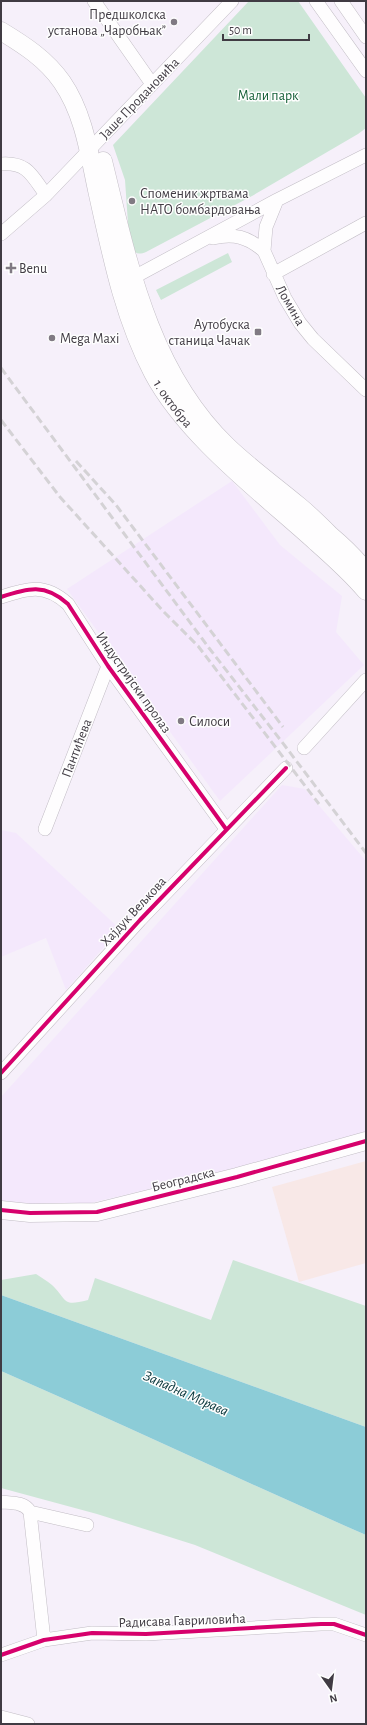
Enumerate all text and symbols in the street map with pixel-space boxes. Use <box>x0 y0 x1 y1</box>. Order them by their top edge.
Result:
place label: Предшколска установа „Чаробњак” <box>47 8 167 38</box>
scale bar <box>223 16 309 42</box>
marker: Предшколска установа „Чаробњак” <box>169 17 179 27</box>
text: 50 m <box>229 24 252 36</box>
street label: Јаше Продановића <box>97 55 183 142</box>
park label: Мали парк <box>238 89 299 103</box>
place label: Споменик жртвама НАТО бомбардовања <box>140 187 261 217</box>
marker: Споменик жртвама НАТО бомбардовања <box>127 196 137 206</box>
place label: Benu <box>19 262 47 276</box>
marker: Benu <box>6 263 16 273</box>
street label: Ломина <box>273 283 308 329</box>
place label: Аутобуска станица Чачак <box>169 318 251 348</box>
marker: Аутобуска станица Чачак <box>253 327 263 337</box>
place label: Mega Maxi <box>60 332 119 346</box>
marker: Mega Maxi <box>47 333 57 343</box>
street label: 1. октобра <box>150 378 195 431</box>
street label: Индустријски пролаз <box>93 629 173 736</box>
place label: Силоси <box>189 715 230 729</box>
marker: Силоси <box>176 716 186 726</box>
street label: Пантићева <box>59 717 95 780</box>
street label: Хајдук Вељкова <box>98 874 170 949</box>
street label: Београдска <box>150 1165 217 1195</box>
water label: Западна Морава <box>141 1368 231 1419</box>
street label: Радисава Гавриловића <box>118 1612 247 1630</box>
north arrow <box>311 1669 351 1709</box>
text: N <box>328 1692 338 1704</box>

